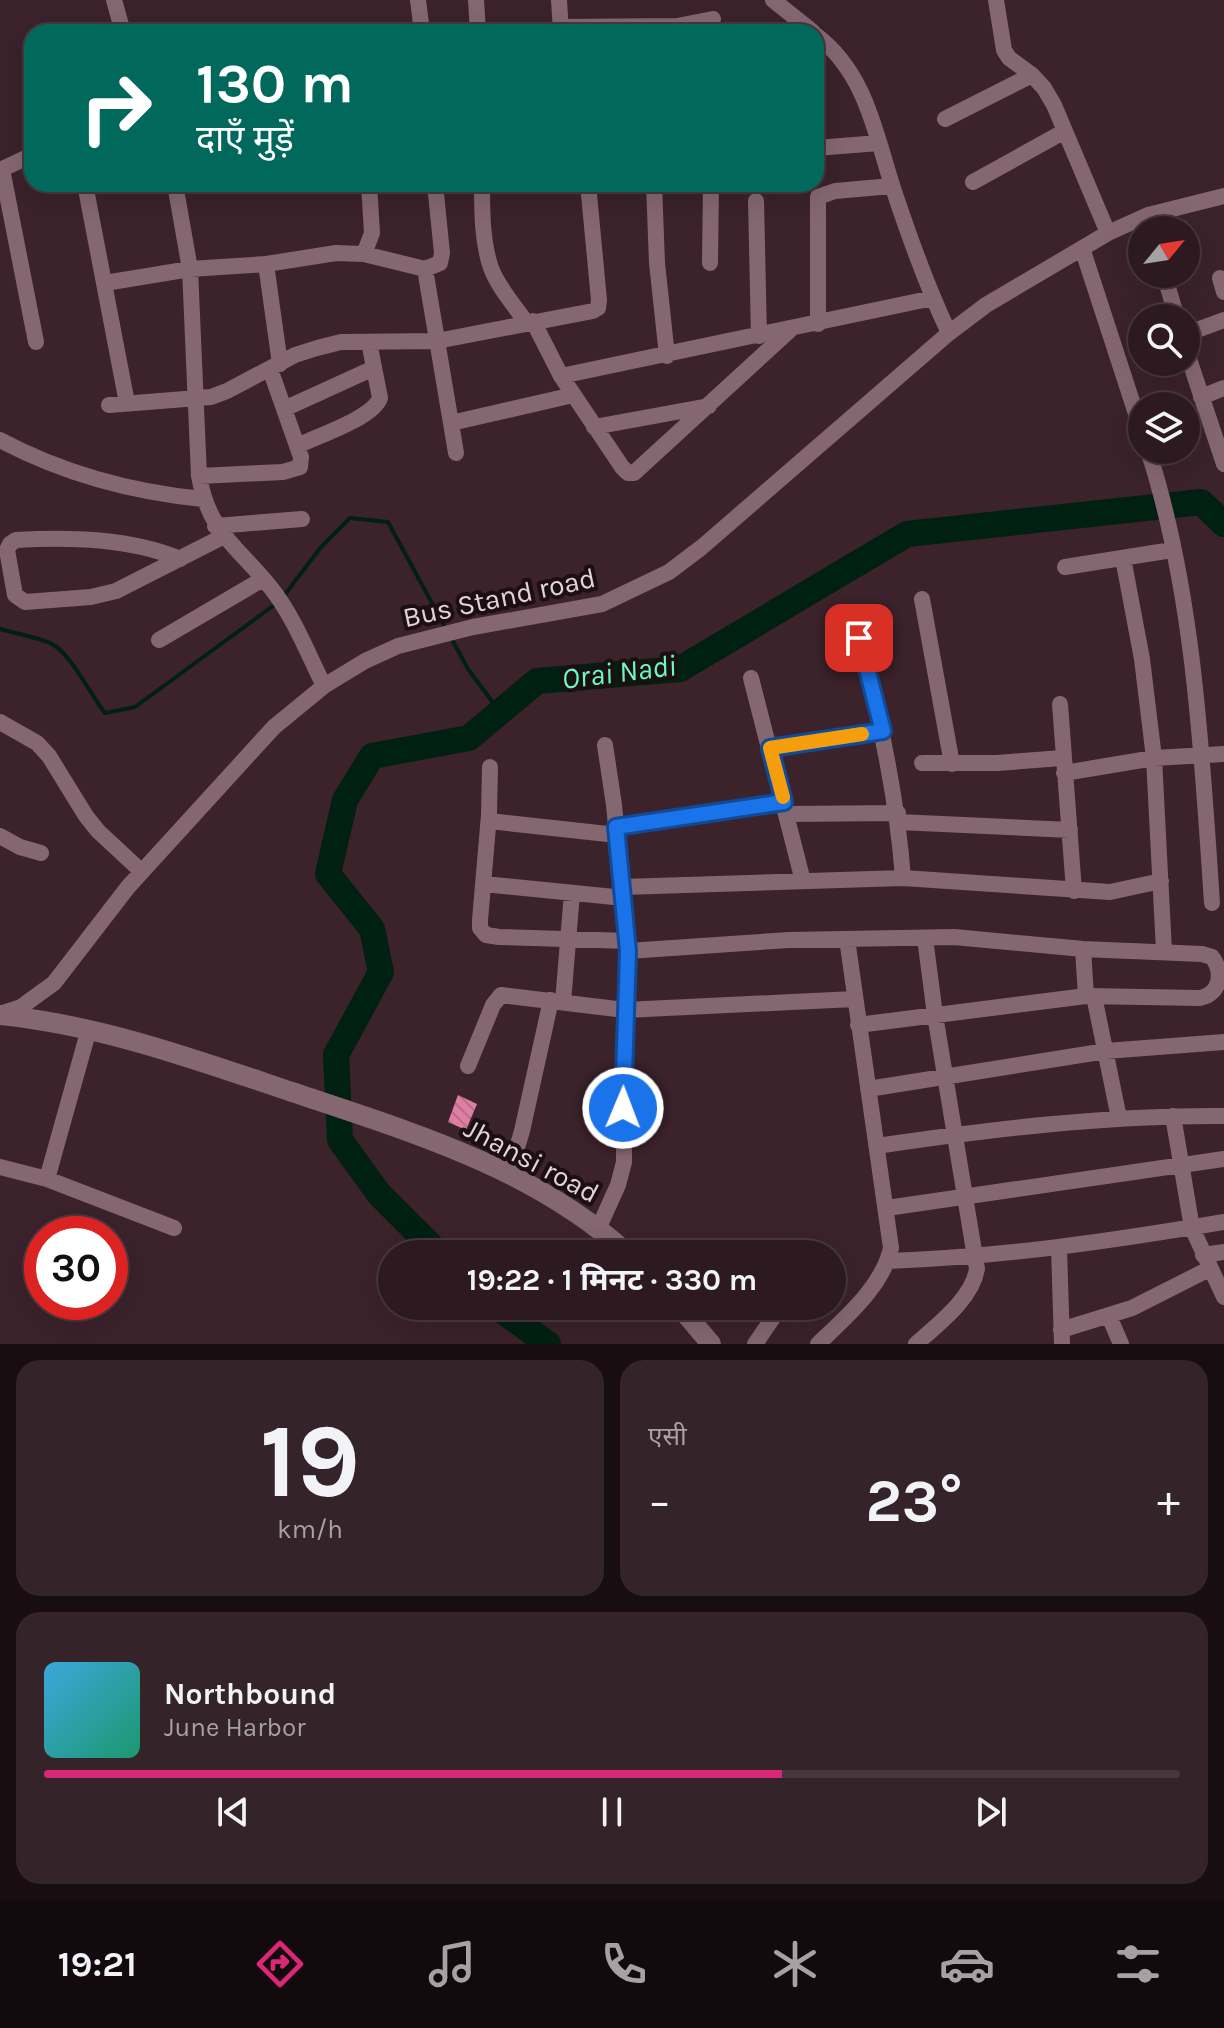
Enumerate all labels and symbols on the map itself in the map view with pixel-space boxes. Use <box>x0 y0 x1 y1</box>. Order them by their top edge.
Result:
north arrow <box>1128 216 1200 288</box>
street label: Bus Stand road <box>400 561 598 634</box>
pin <box>825 604 893 672</box>
water label: Orai Nadi <box>560 647 678 697</box>
position arrow <box>581 1066 665 1150</box>
street label: Jhansi road <box>459 1111 605 1210</box>
speed limit sign: 30 <box>24 1216 128 1320</box>

